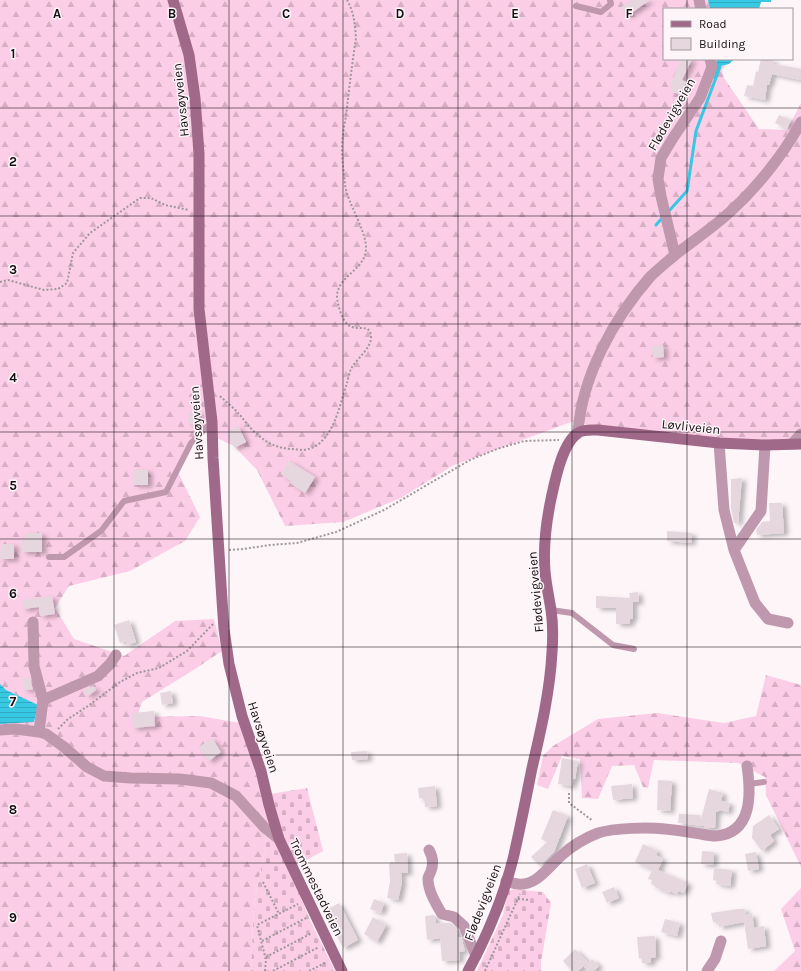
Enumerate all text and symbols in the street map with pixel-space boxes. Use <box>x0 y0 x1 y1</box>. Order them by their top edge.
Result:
text: A <box>53 6 61 21</box>
text: B <box>168 6 176 21</box>
text: C <box>282 6 290 21</box>
text: D <box>396 6 405 21</box>
text: E <box>511 6 519 21</box>
text: F <box>625 6 633 21</box>
legend <box>663 8 793 60</box>
text: Road <box>699 17 727 31</box>
text: Building <box>699 37 746 51</box>
text: 1 <box>11 46 15 61</box>
street label: Havsøyveien <box>169 62 192 138</box>
street label: Flødevigveien <box>645 75 698 153</box>
text: 2 <box>9 154 17 169</box>
text: 3 <box>9 262 17 277</box>
text: 4 <box>9 370 17 385</box>
street label: Havsøyveien <box>186 386 207 460</box>
street label: Løvliveien <box>661 416 721 437</box>
text: 5 <box>9 478 17 493</box>
street label: Flødevigveien <box>524 551 547 633</box>
text: 6 <box>9 586 17 601</box>
text: 7 <box>10 694 17 709</box>
street label: Havsøyveien <box>245 700 282 775</box>
text: 8 <box>9 802 17 817</box>
street label: Trommestadveien <box>286 836 347 938</box>
street label: Flødevigveien <box>461 862 504 943</box>
text: 9 <box>9 910 17 925</box>

